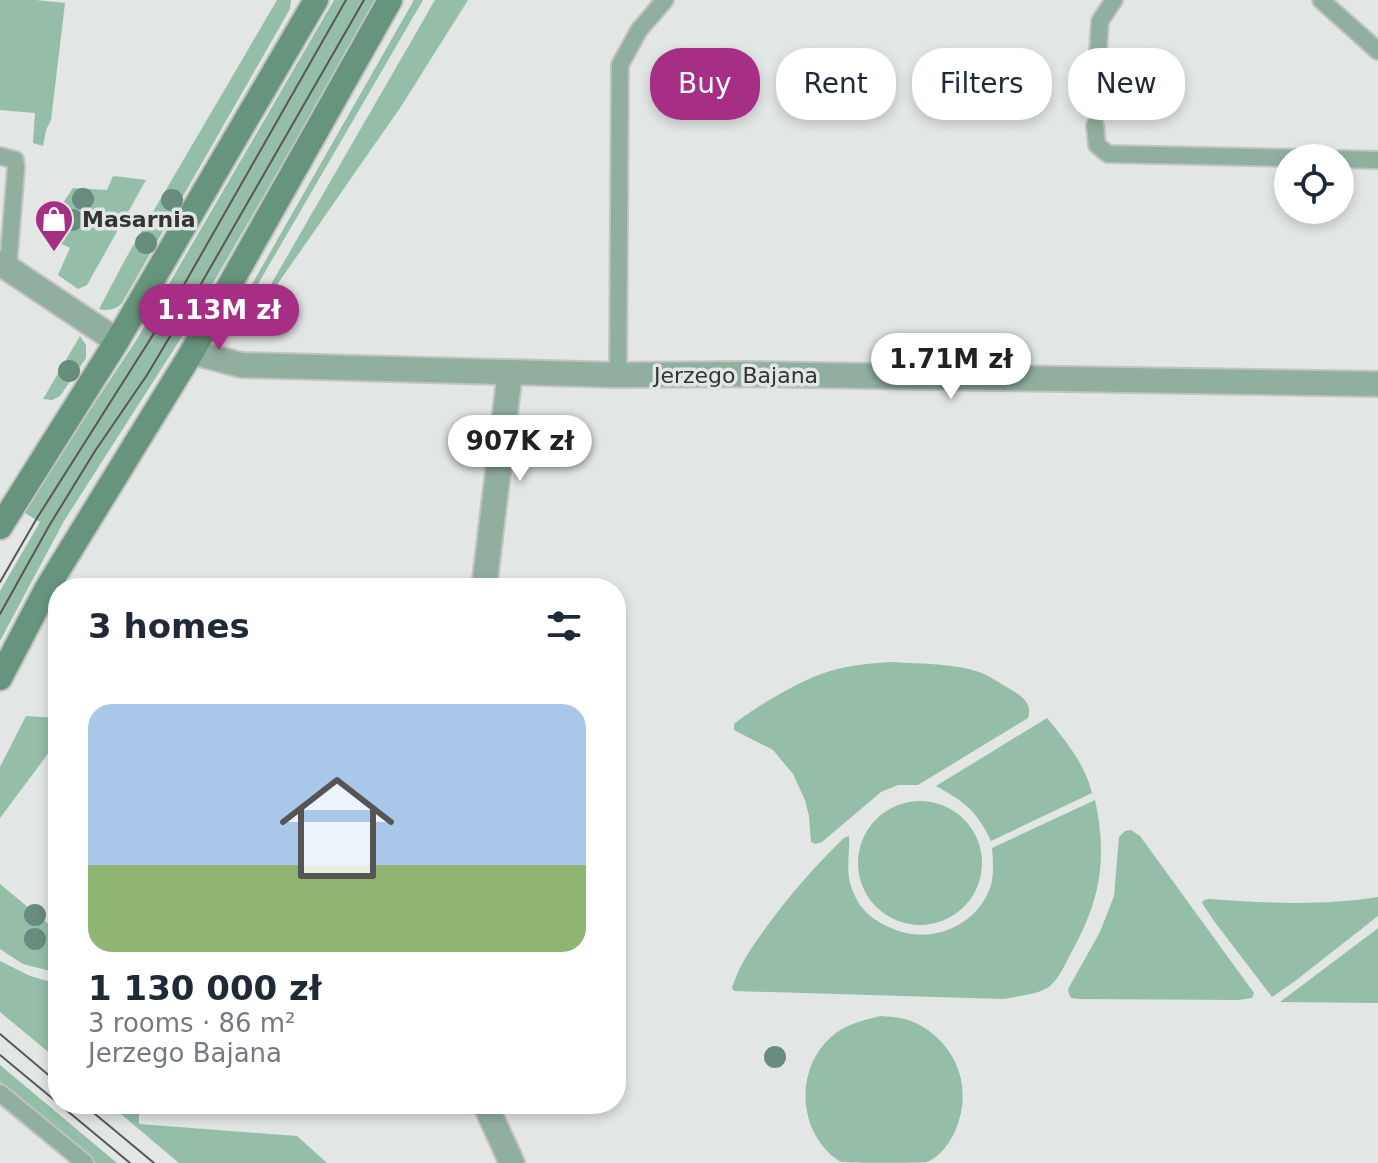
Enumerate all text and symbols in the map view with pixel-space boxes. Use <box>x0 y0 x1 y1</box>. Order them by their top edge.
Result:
chip: Buy <box>650 48 760 120</box>
chip: Rent <box>776 48 896 120</box>
chip: Filters <box>912 48 1052 120</box>
chip: New <box>1068 48 1185 120</box>
map controls <box>1274 144 1354 224</box>
button: locate <box>1274 144 1354 224</box>
shop icon: Masarnia <box>33 198 75 253</box>
place label: Masarnia <box>82 207 196 232</box>
pin: 1.13M zł <box>136 284 302 352</box>
text: 1.13M zł <box>157 295 281 325</box>
pin: 1.71M zł <box>868 333 1034 401</box>
text: 1.71M zł <box>889 344 1013 374</box>
street label: Jerzego Bajana <box>652 363 818 388</box>
pin: 907K zł <box>446 415 594 483</box>
text: 907K zł <box>466 426 574 456</box>
icon: filters <box>542 604 586 648</box>
text: 3 homes <box>88 606 250 646</box>
icon: home <box>265 756 409 900</box>
text: 1 130 000 zł <box>88 968 322 1008</box>
text: 3 rooms · 86 m² <box>88 1008 296 1038</box>
text: Jerzego Bajana <box>88 1038 282 1068</box>

